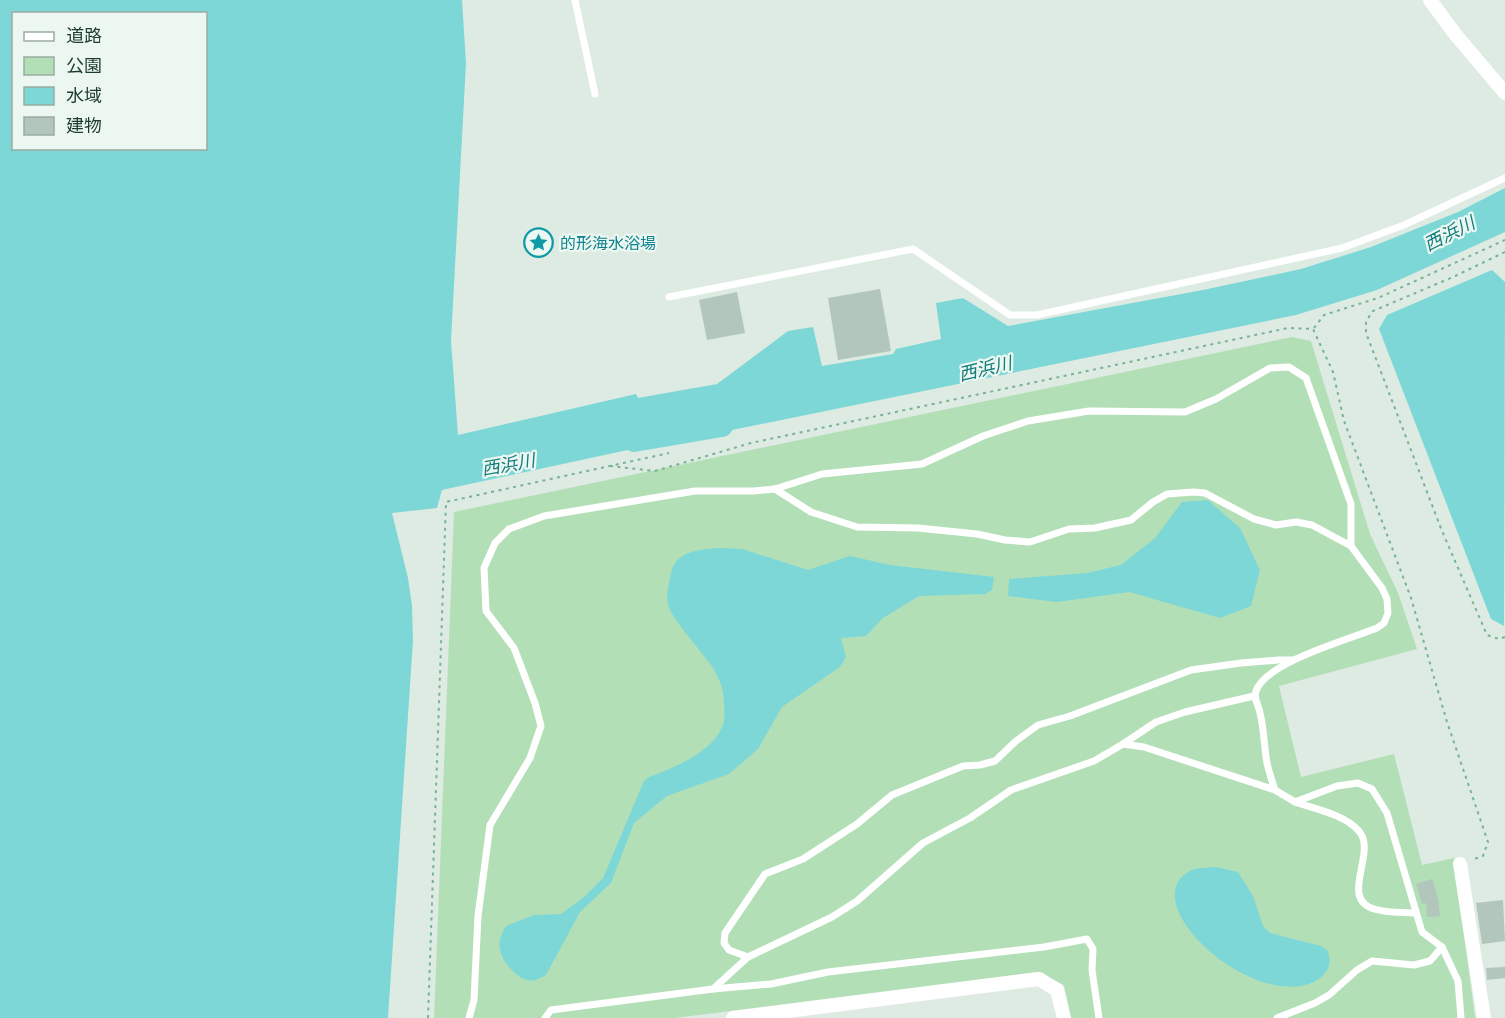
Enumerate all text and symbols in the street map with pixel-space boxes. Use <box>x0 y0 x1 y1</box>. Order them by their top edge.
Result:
legend <box>12 12 207 150</box>
text: 道路 <box>66 23 102 47</box>
text: 公園 <box>66 53 102 77</box>
text: 水域 <box>66 83 102 107</box>
text: 建物 <box>66 113 102 137</box>
water label: 西浜川 <box>1419 209 1480 256</box>
place icon: 的形海水浴場 <box>523 227 555 259</box>
place label: 的形海水浴場 <box>560 232 656 254</box>
water label: 西浜川 <box>956 350 1016 386</box>
water label: 西浜川 <box>479 447 539 481</box>

